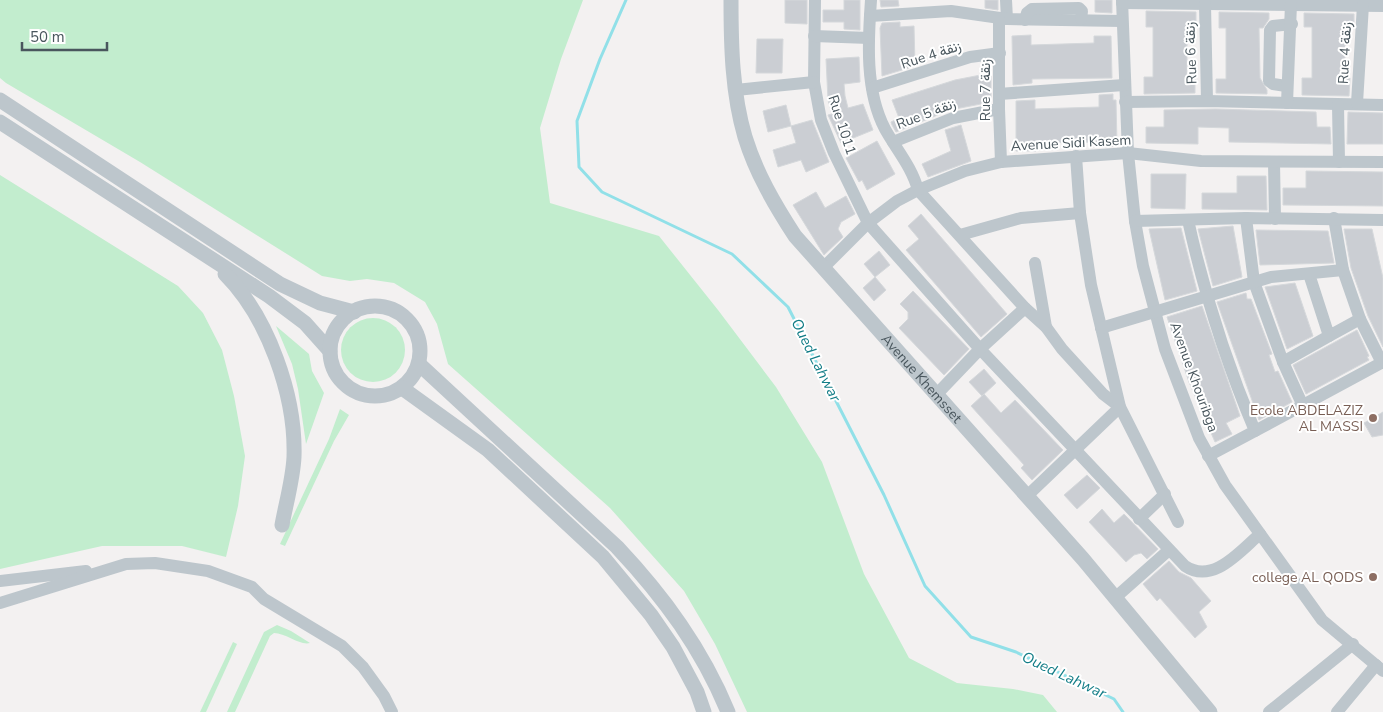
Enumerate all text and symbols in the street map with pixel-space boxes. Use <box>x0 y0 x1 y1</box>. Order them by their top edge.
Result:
scale bar <box>22 20 108 52</box>
street label: Rue 6 زنقة <box>1180 21 1202 84</box>
street label: Rue 4 زنقة <box>1334 21 1356 85</box>
text: 50 m <box>30 27 65 47</box>
street label: Rue 4 زنقة <box>898 36 964 74</box>
street label: Rue 7 زنقة <box>976 59 995 121</box>
street label: Rue 1011 <box>823 93 861 157</box>
street label: Rue 5 زنقة <box>894 94 959 134</box>
street label: Avenue Sidi Kasem <box>1010 130 1132 156</box>
water label: Oued Lahwar <box>786 315 846 406</box>
street label: Avenue Khouribga <box>1165 319 1223 435</box>
street label: Avenue Khemsset <box>877 330 967 427</box>
place label: Ecole ABDELAZIZ AL MASSI <box>1250 401 1363 436</box>
marker: Ecole ABDELAZIZ AL MASSI <box>1367 412 1379 424</box>
place label: college AL QODS <box>1252 568 1363 587</box>
marker: college AL QODS <box>1367 571 1379 583</box>
water label: Oued Lahwar <box>1019 647 1110 704</box>

